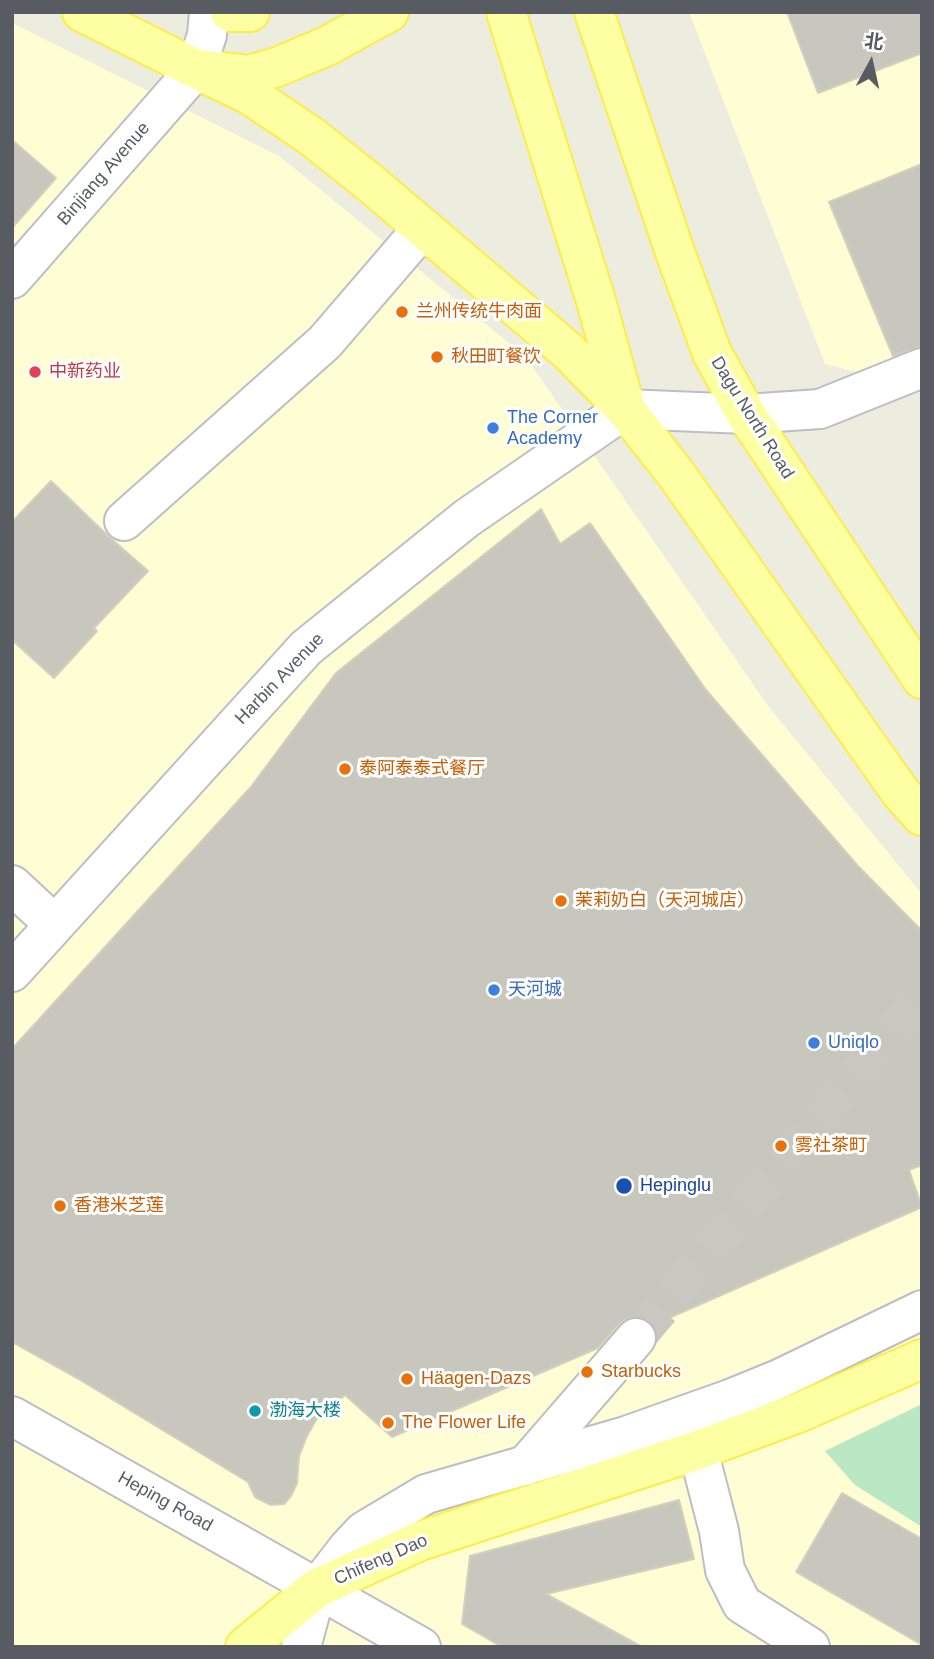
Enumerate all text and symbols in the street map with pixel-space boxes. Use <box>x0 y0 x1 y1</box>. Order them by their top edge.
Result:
north arrow <box>836 28 906 98</box>
text: 北 <box>863 30 885 53</box>
street label: Binjiang Avenue <box>53 118 155 230</box>
place label: 兰州传统牛肉面 <box>416 301 542 323</box>
marker: 兰州传统牛肉面 <box>394 304 410 320</box>
place label: 秋田町餐饮 <box>451 346 541 368</box>
marker: 秋田町餐饮 <box>429 349 445 365</box>
street label: Dagu North Road <box>706 353 798 483</box>
place label: 中新药业 <box>49 361 121 383</box>
marker: 中新药业 <box>27 364 43 380</box>
place label: The Corner Academy <box>507 407 598 450</box>
marker: The Corner Academy <box>485 420 501 436</box>
street label: Harbin Avenue <box>231 629 329 729</box>
place label: 泰阿泰泰式餐厅 <box>359 758 485 780</box>
marker: 泰阿泰泰式餐厅 <box>337 761 353 777</box>
place label: 茉莉奶白（天河城店） <box>575 890 755 912</box>
marker: 茉莉奶白（天河城店） <box>553 893 569 909</box>
place label: 天河城 <box>508 979 562 1001</box>
marker: 天河城 <box>486 982 502 998</box>
place label: Uniqlo <box>828 1032 879 1054</box>
marker: Uniqlo <box>806 1035 822 1051</box>
place label: 雾社茶町 <box>795 1135 867 1157</box>
marker: 雾社茶町 <box>773 1138 789 1154</box>
place label: Hepinglu <box>640 1175 711 1197</box>
marker: Hepinglu <box>614 1176 634 1196</box>
place label: 香港米芝莲 <box>74 1195 164 1217</box>
marker: 香港米芝莲 <box>52 1198 68 1214</box>
place label: Starbucks <box>601 1361 681 1383</box>
marker: Starbucks <box>579 1364 595 1380</box>
place label: Häagen-Dazs <box>421 1368 531 1390</box>
marker: Häagen-Dazs <box>399 1371 415 1387</box>
place label: 渤海大楼 <box>269 1400 341 1422</box>
marker: 渤海大楼 <box>247 1403 263 1419</box>
place label: The Flower Life <box>402 1412 526 1434</box>
marker: The Flower Life <box>380 1415 396 1431</box>
street label: Heping Road <box>114 1467 216 1537</box>
street label: Chifeng Dao <box>331 1530 431 1590</box>

